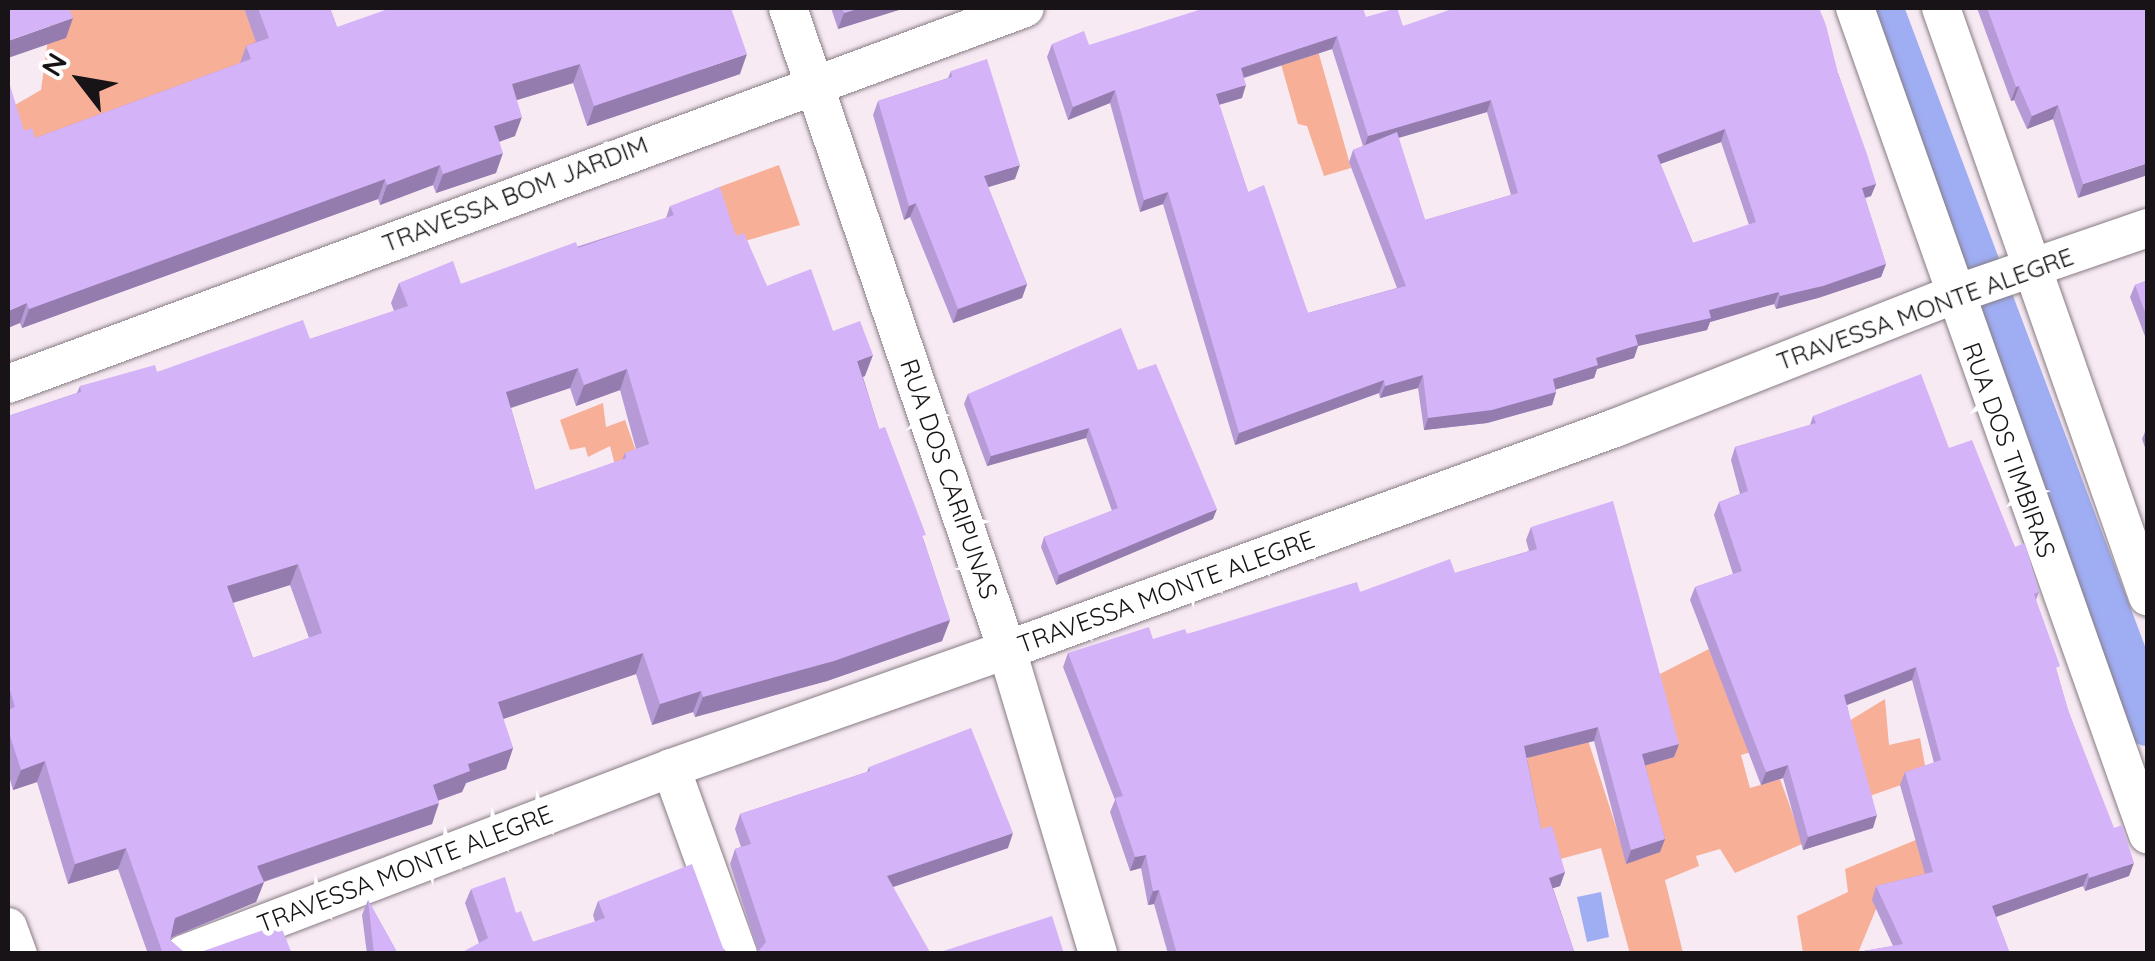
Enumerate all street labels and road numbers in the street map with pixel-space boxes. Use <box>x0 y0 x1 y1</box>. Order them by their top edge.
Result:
street label: TRAVESSA BOM JARDIM <box>378 129 652 259</box>
street label: TRAVESSA MONTE ALEGRE <box>1772 241 2078 377</box>
street label: RUA DOS TIMBIRAS <box>1956 338 2062 562</box>
street label: RUA DOS CARIPUNAS <box>894 355 1004 603</box>
street label: TRAVESSA MONTE ALEGRE <box>1013 524 1319 660</box>
street label: TRAVESSA MONTE ALEGRE <box>253 799 557 939</box>

